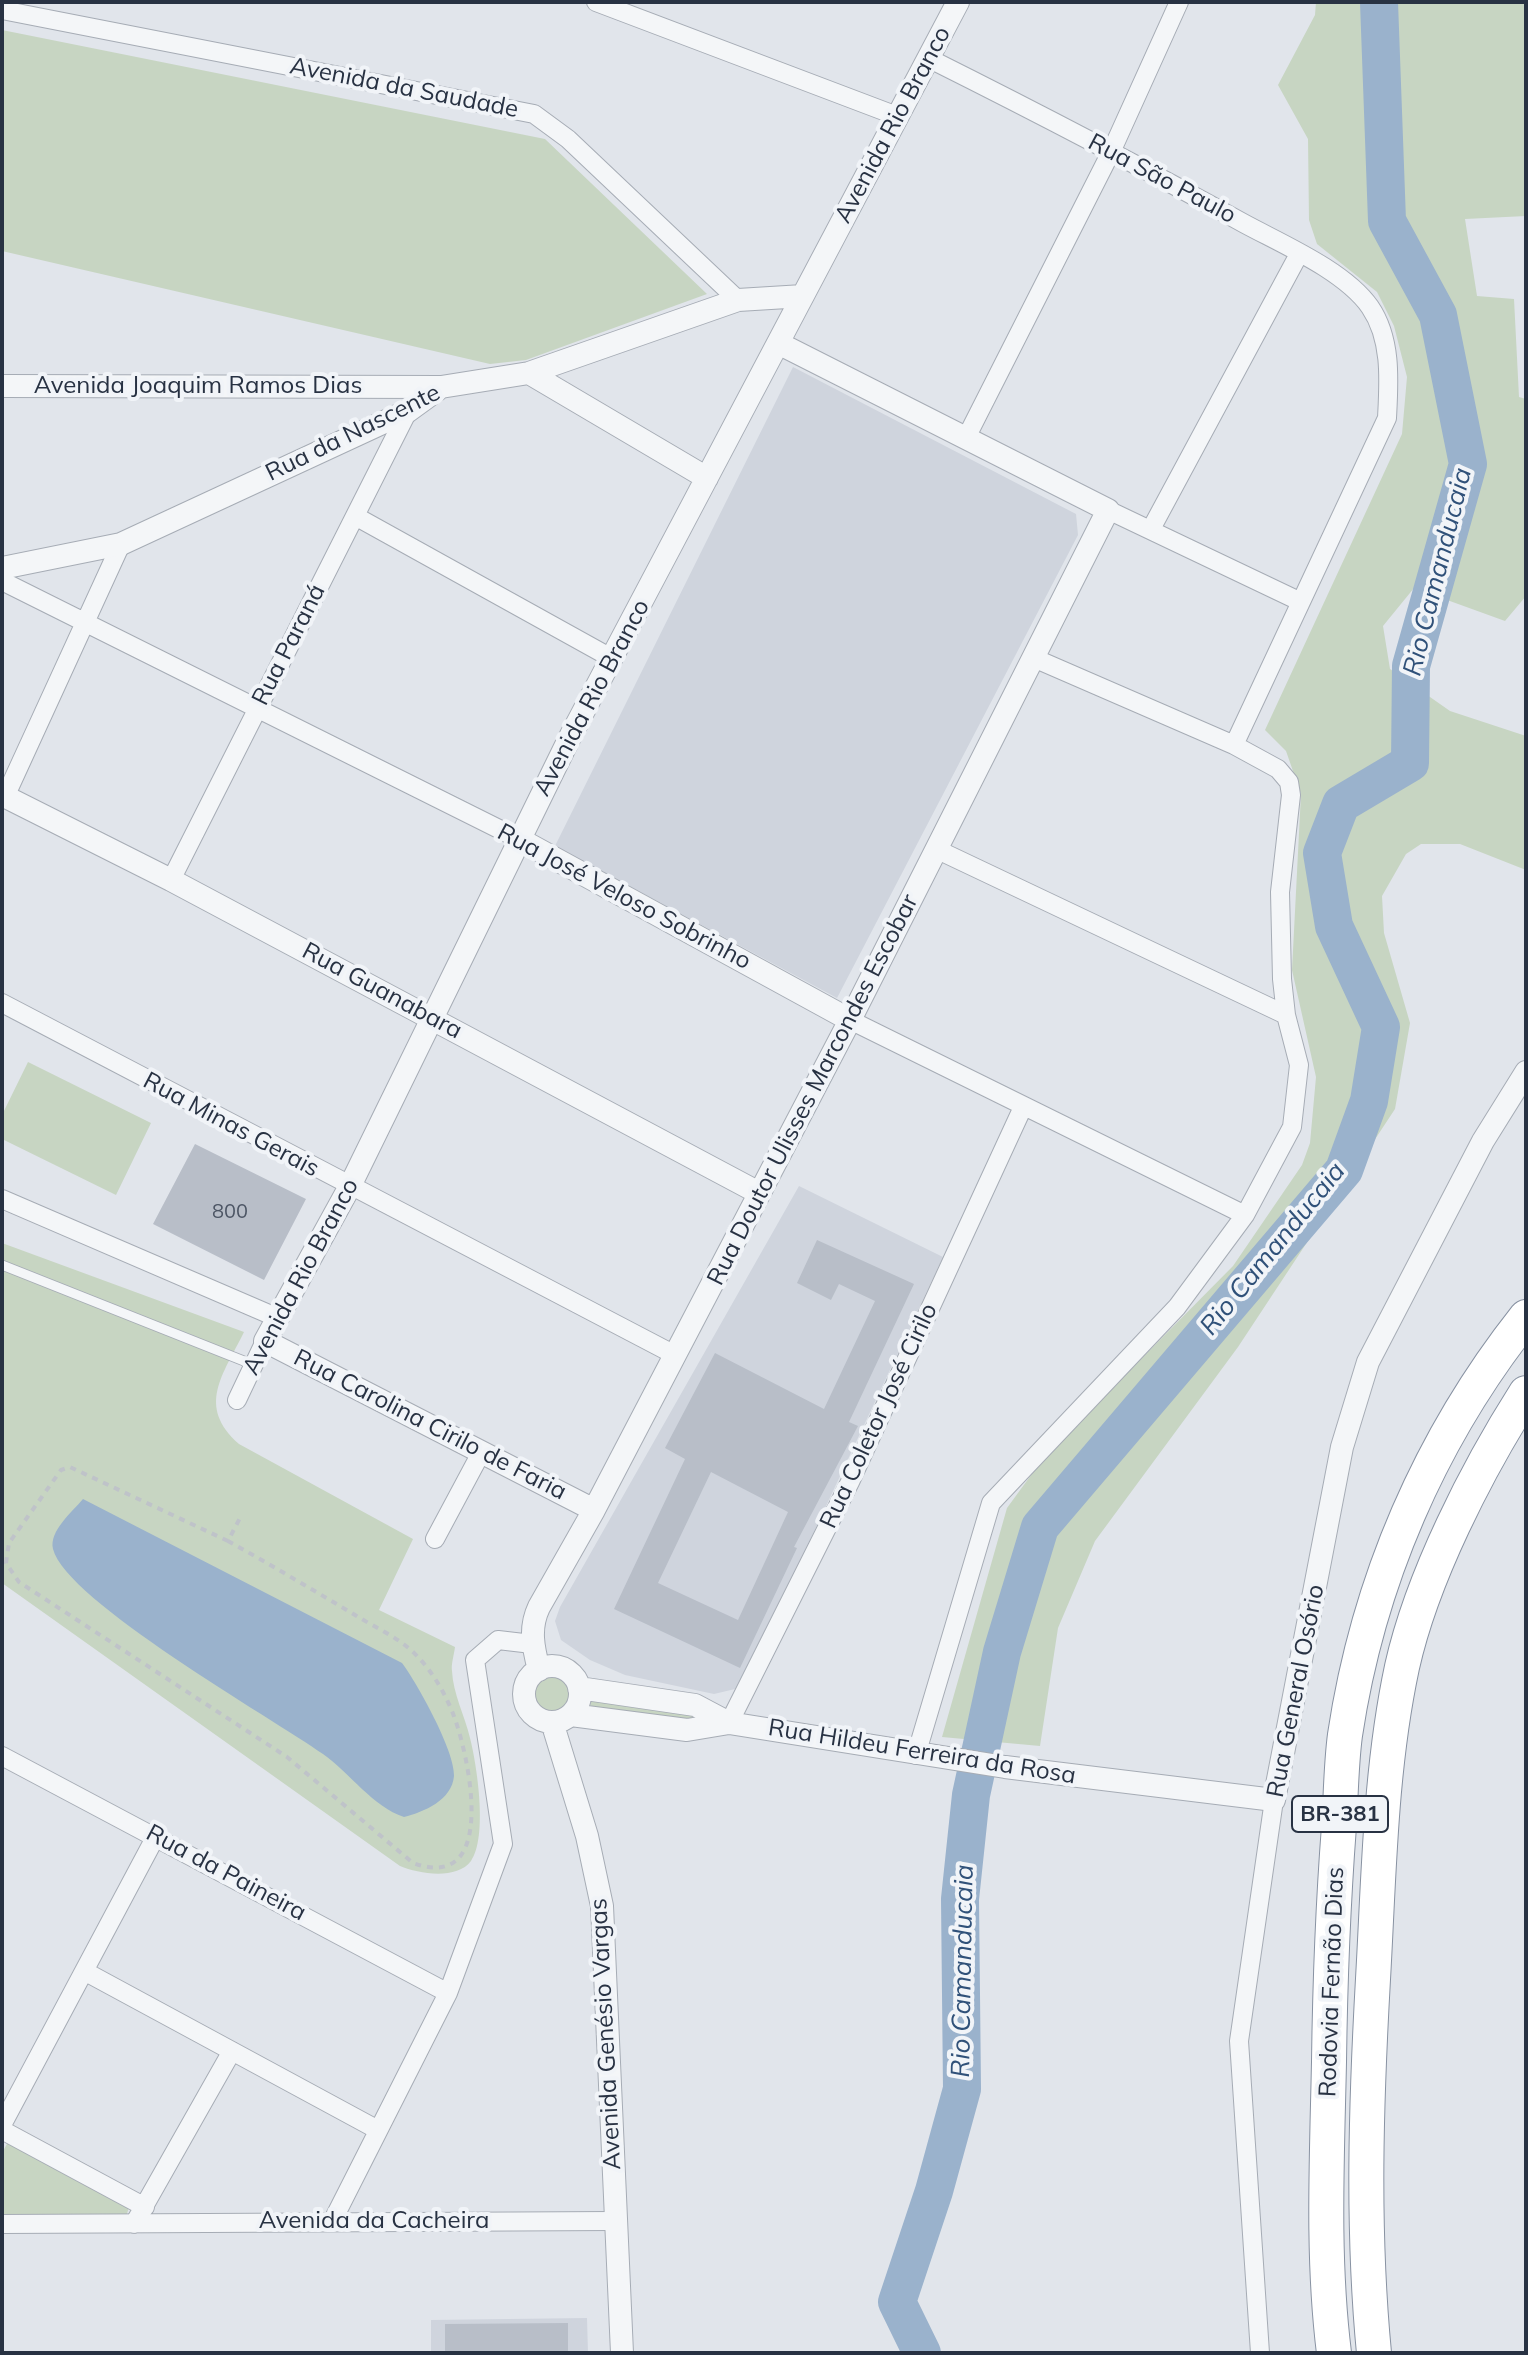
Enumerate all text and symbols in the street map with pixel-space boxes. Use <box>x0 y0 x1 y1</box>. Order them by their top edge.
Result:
street label: Avenida Rio Branco <box>829 22 957 228</box>
street label: Avenida da Saudade <box>287 52 521 124</box>
street label: Rua São Paulo <box>1083 128 1241 230</box>
street label: Avenida Joaquim Ramos Dias <box>34 372 362 400</box>
street label: Rua da Nascente <box>261 378 445 488</box>
water label: Rio Camanducaia <box>1397 465 1479 679</box>
street label: Rua Paraná <box>246 580 332 710</box>
street label: Avenida Rio Branco <box>528 595 656 801</box>
street label: Rua José Veloso Sobrinho <box>492 818 756 976</box>
street label: Rua Doutor Ulisses Marcondes Escobar <box>701 890 925 1290</box>
street label: Rua Guanabara <box>297 937 467 1045</box>
street label: Rua Minas Gerais <box>138 1066 324 1184</box>
water label: Rio Camanducaia <box>1194 1156 1352 1342</box>
street label: Avenida Rio Branco <box>237 1174 365 1380</box>
house number: 800 <box>212 1200 248 1224</box>
street label: Rua Coletor José Cirilo <box>814 1299 944 1533</box>
street label: Rua Carolina Cirilo de Faria <box>289 1344 571 1506</box>
street label: Rua General Osório <box>1261 1582 1331 1800</box>
street label: Rua Hildeu Ferreira da Rosa <box>766 1713 1078 1791</box>
road number: BR-381 <box>1292 1796 1388 1832</box>
street label: Rua da Paineira <box>141 1819 311 1927</box>
water label: Rio Camanducaia <box>946 1864 980 2078</box>
street label: Rodovia Fernão Dias <box>1314 1866 1350 2098</box>
street label: Avenida Genésio Vargas <box>585 1897 627 2171</box>
street label: Avenida da Cacheira <box>259 2207 489 2235</box>

